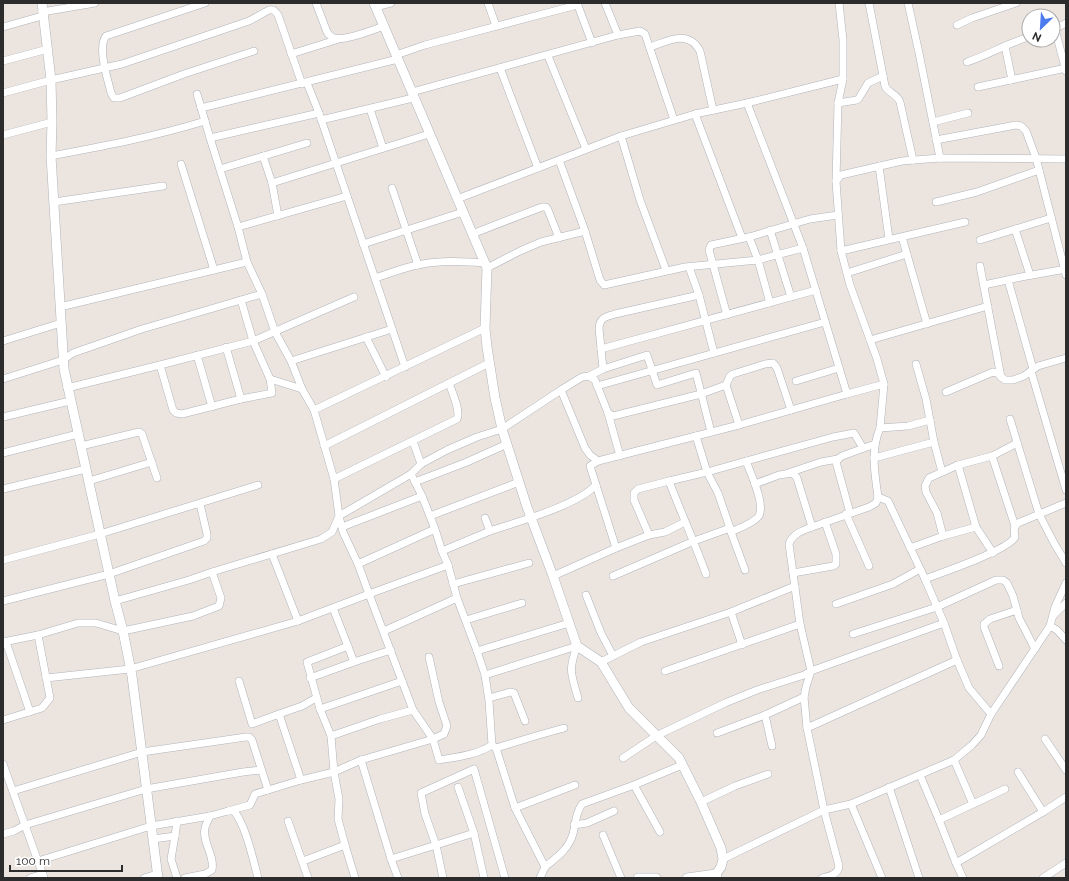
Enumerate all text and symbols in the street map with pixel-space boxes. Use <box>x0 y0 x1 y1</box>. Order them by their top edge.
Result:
north arrow <box>1021 8 1061 48</box>
text: N <box>1030 29 1044 44</box>
scale bar <box>10 847 122 873</box>
text: 100 m <box>16 854 50 868</box>

